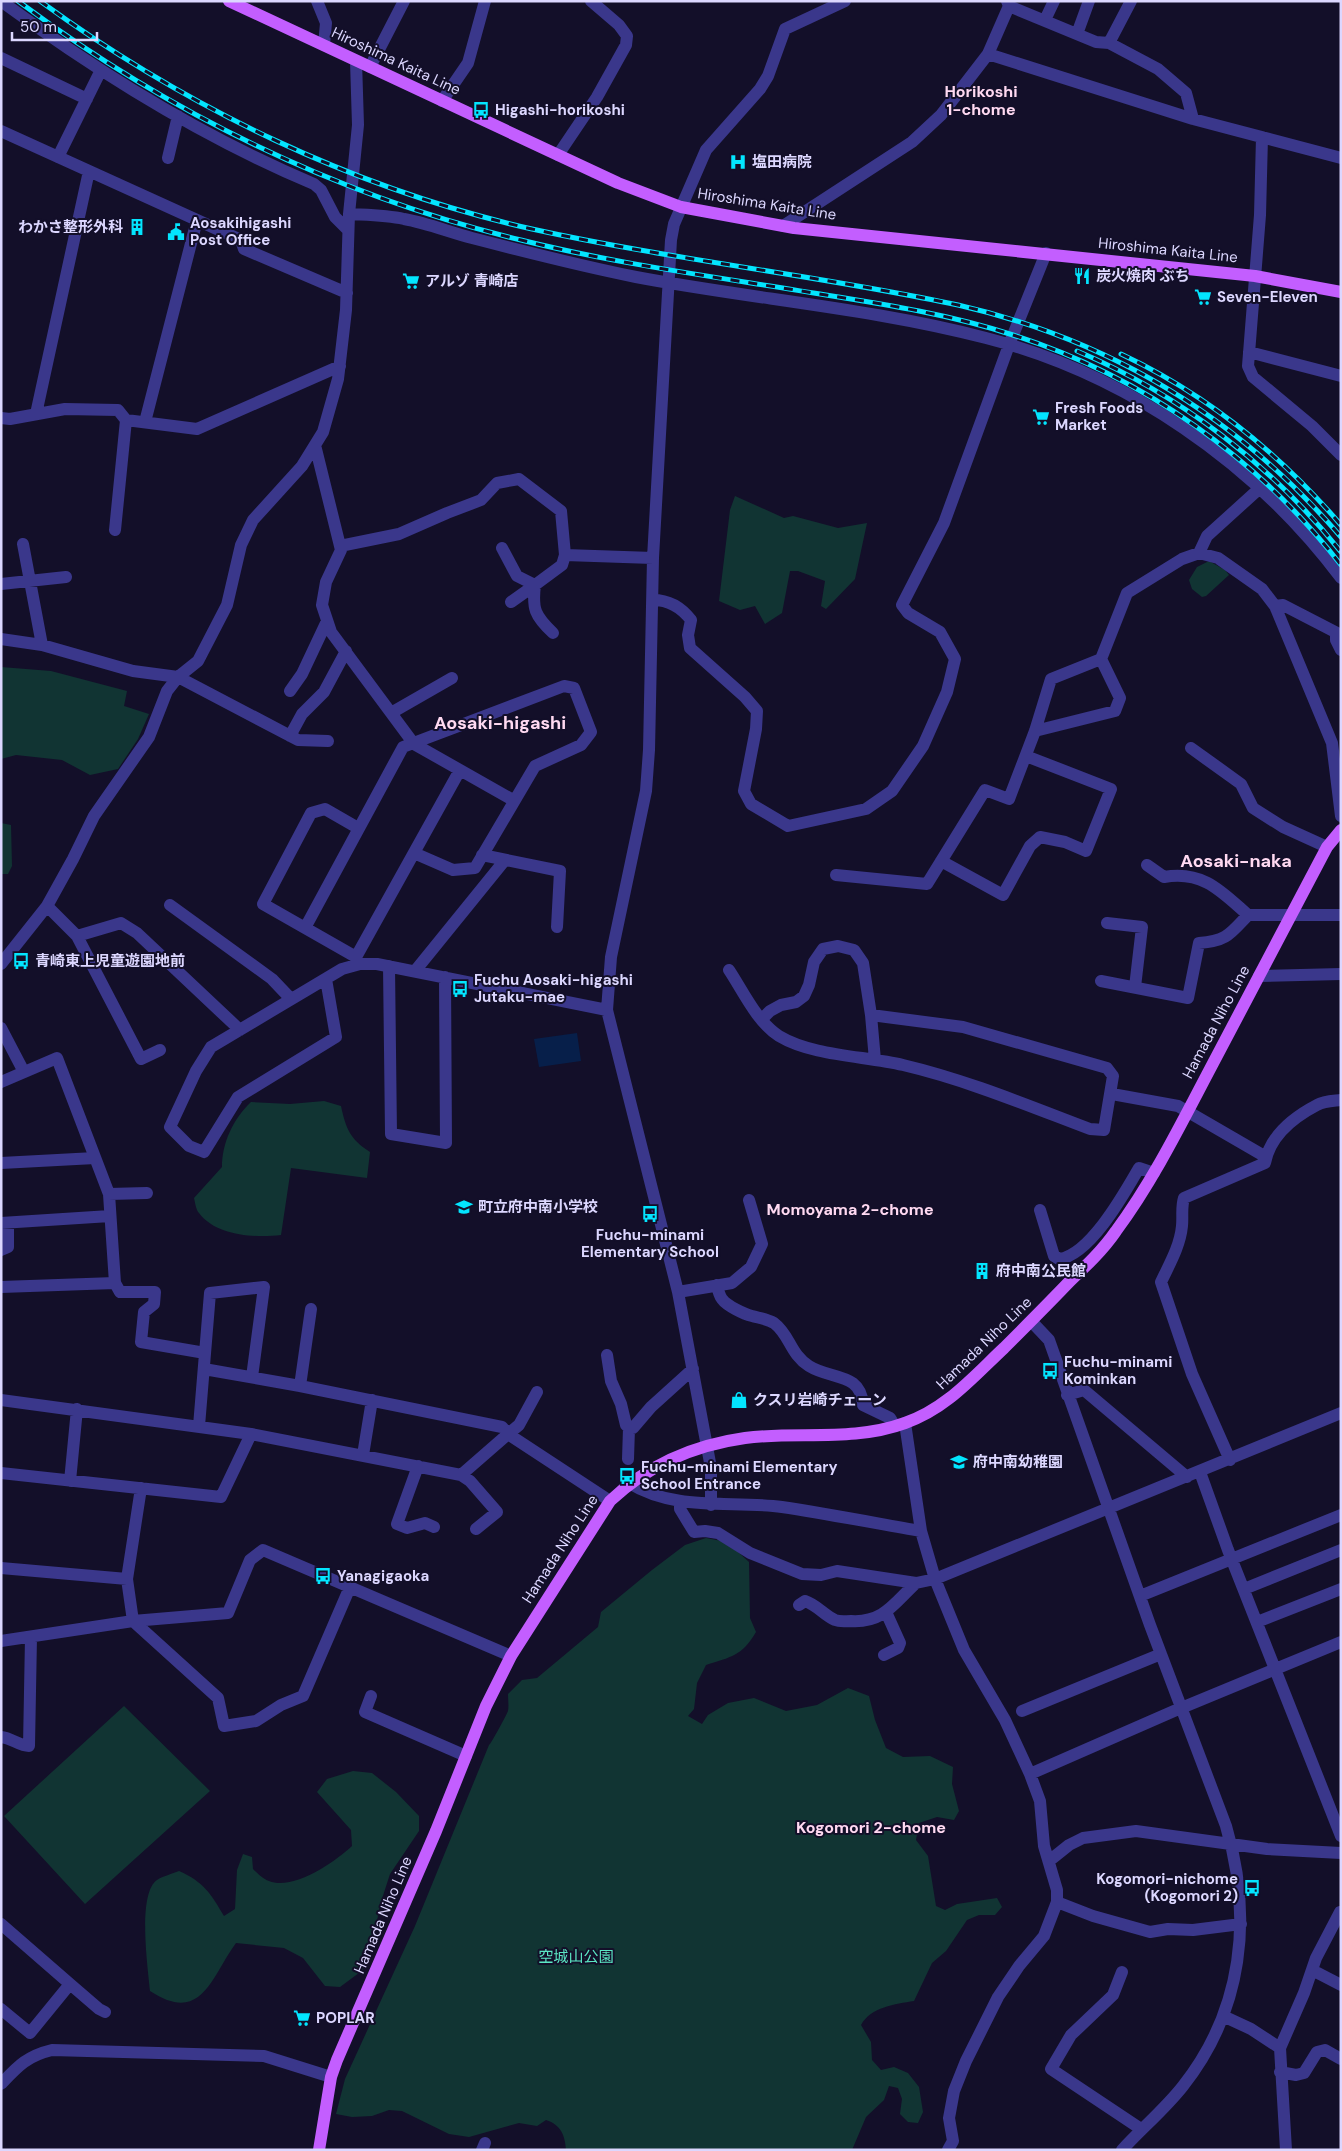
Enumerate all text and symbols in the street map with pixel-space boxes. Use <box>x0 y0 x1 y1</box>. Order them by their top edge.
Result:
scale bar <box>12 10 98 42</box>
text: 50 m <box>20 17 57 37</box>
street label: Hiroshima Kaita Line <box>328 22 464 100</box>
district label: Horikoshi 1-chome <box>944 81 1018 120</box>
bus stop icon: Higashi-horikoshi <box>471 100 491 120</box>
place label: Higashi-horikoshi <box>495 100 625 120</box>
hospital icon: 塩田病院 <box>728 152 748 172</box>
place label: 塩田病院 <box>752 152 812 172</box>
street label: Hiroshima Kaita Line <box>696 183 838 225</box>
place label: Aosakihigashi Post Office <box>190 213 291 250</box>
place label: わかさ整形外科 <box>18 217 123 237</box>
building icon: わかさ整形外科 <box>127 217 147 237</box>
public building icon: Aosakihigashi Post Office <box>166 222 186 242</box>
street label: Hiroshima Kaita Line <box>1097 233 1239 267</box>
restaurant icon: 炭火焼肉 ぶち <box>1072 266 1092 286</box>
place label: 炭火焼肉 ぶち <box>1096 266 1190 286</box>
supermarket icon: アルゾ 青崎店 <box>401 271 421 291</box>
place label: アルゾ 青崎店 <box>425 271 518 291</box>
supermarket icon: Seven-Eleven <box>1193 287 1213 307</box>
place label: Seven-Eleven <box>1217 287 1318 307</box>
place label: Fresh Foods Market <box>1055 398 1143 435</box>
supermarket icon: Fresh Foods Market <box>1031 407 1051 427</box>
district label: Aosaki-higashi <box>434 711 566 735</box>
district label: Aosaki-naka <box>1180 849 1292 873</box>
bus stop icon: 青崎東上児童遊園地前 <box>11 951 31 971</box>
place label: 青崎東上児童遊園地前 <box>35 951 185 971</box>
street label: Hamada Niho Line <box>1178 962 1254 1082</box>
place label: Fuchu Aosaki-higashi Jutaku-mae <box>474 970 633 1007</box>
bus stop icon: Fuchu Aosaki-higashi Jutaku-mae <box>450 979 470 999</box>
school or university icon: 町立府中南小学校 <box>454 1197 474 1217</box>
place label: 町立府中南小学校 <box>478 1197 598 1217</box>
district label: Momoyama 2-chome <box>766 1199 934 1220</box>
bus stop icon: Fuchu-minami Elementary School <box>640 1204 660 1224</box>
place label: Fuchu-minami Elementary School <box>581 1225 719 1262</box>
building icon: 府中南公民館 <box>972 1261 992 1281</box>
place label: 府中南公民館 <box>996 1261 1086 1281</box>
street label: Hamada Niho Line <box>932 1292 1036 1394</box>
place label: Fuchu-minami Kominkan <box>1064 1352 1172 1389</box>
bus stop icon: Fuchu-minami Kominkan <box>1040 1361 1060 1381</box>
shop icon: クスリ岩崎チェーン <box>729 1390 749 1410</box>
place label: クスリ岩崎チェーン <box>753 1390 887 1410</box>
school or university icon: 府中南幼稚園 <box>949 1452 969 1472</box>
place label: 府中南幼稚園 <box>973 1452 1063 1472</box>
place label: Fuchu-minami Elementary School Entrance <box>641 1457 838 1494</box>
bus stop icon: Fuchu-minami Elementary School Entrance <box>617 1466 637 1486</box>
street label: Hamada Niho Line <box>517 1491 603 1607</box>
bus stop icon: Yanagigaoka <box>313 1566 333 1586</box>
place label: Yanagigaoka <box>337 1566 429 1586</box>
district label: Kogomori 2-chome <box>796 1817 946 1838</box>
street label: Hamada Niho Line <box>349 1853 417 1977</box>
place label: Kogomori-nichome (Kogomori 2) <box>1096 1869 1238 1906</box>
bus stop icon: Kogomori-nichome (Kogomori 2) <box>1242 1878 1262 1898</box>
park label: 空城山公園 <box>538 1947 614 1967</box>
supermarket icon: POPLAR <box>292 2008 312 2028</box>
place label: POPLAR <box>316 2008 375 2028</box>

